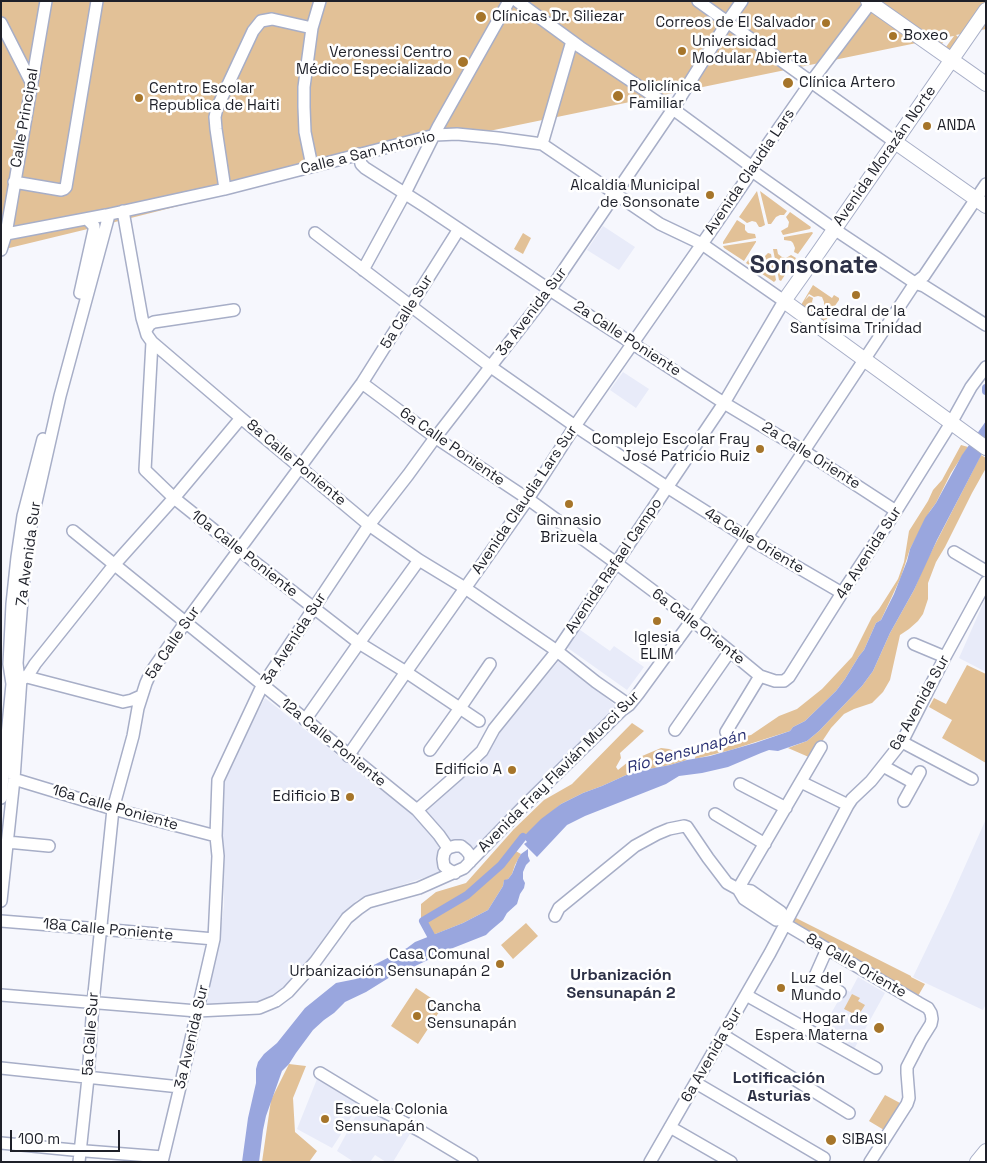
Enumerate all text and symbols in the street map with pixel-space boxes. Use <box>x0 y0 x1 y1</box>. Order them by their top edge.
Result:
place label: Clínicas Dr. Siliezar <box>492 8 624 26</box>
marker: Clínicas Dr. Siliezar <box>474 10 488 24</box>
place label: Correos de El Salvador <box>655 14 816 32</box>
marker: Correos de El Salvador <box>820 17 832 29</box>
place label: Boxeo <box>903 27 948 45</box>
marker: Boxeo <box>887 30 899 42</box>
place label: Universidad Modular Abierta <box>692 33 808 68</box>
place label: Veronessi Centro Médico Especializado <box>296 44 452 79</box>
marker: Universidad Modular Abierta <box>676 45 688 57</box>
marker: Veronessi Centro Médico Especializado <box>456 55 470 69</box>
street label: Calle Principal <box>7 67 43 169</box>
place label: Clínica Artero <box>799 74 896 92</box>
marker: Clínica Artero <box>781 76 795 90</box>
place label: Policlínica Familiar <box>629 78 701 113</box>
place label: Centro Escolar Republica de Haiti <box>149 80 280 115</box>
street label: Avenida Morazán Norte <box>830 82 940 230</box>
marker: Policlínica Familiar <box>611 89 625 103</box>
marker: Centro Escolar Republica de Haiti <box>133 92 145 104</box>
street label: Avenida Claudia Lars <box>701 106 799 238</box>
place label: ANDA <box>937 117 976 135</box>
marker: ANDA <box>921 120 933 132</box>
street label: Calle a San Antonio <box>299 128 437 178</box>
place label: Alcaldia Municipal de Sonsonate <box>570 177 700 212</box>
marker: Alcaldia Municipal de Sonsonate <box>704 189 716 201</box>
district label: Sonsonate <box>750 251 878 281</box>
street label: 3a Avenida Sur <box>493 264 571 360</box>
street label: 5a Calle Sur <box>377 272 437 352</box>
marker: Catedral de la Santísima Trinidad <box>850 289 862 301</box>
street label: 2a Calle Poniente <box>570 298 684 380</box>
place label: Catedral de la Santísima Trinidad <box>790 303 922 338</box>
street label: 6a Calle Poniente <box>396 404 508 490</box>
street label: 8a Calle Poniente <box>243 416 349 510</box>
street label: 2a Calle Oriente <box>758 419 864 493</box>
street label: Avenida Claudia Lars Sur <box>468 422 582 578</box>
place label: Complejo Escolar Fray José Patricio Ruiz <box>592 431 750 466</box>
marker: Complejo Escolar Fray José Patricio Ruiz <box>754 443 766 455</box>
street label: Avenida Rafael Campo <box>562 495 666 637</box>
marker: Gimnasio Brizuela <box>563 498 575 510</box>
street label: 7a Avenida Sur <box>13 500 45 608</box>
street label: 4a Avenida Sur <box>832 503 906 603</box>
street label: 4a Calle Oriente <box>701 504 807 578</box>
street label: 10a Calle Poniente <box>187 507 301 601</box>
place label: Gimnasio Brizuela <box>536 512 602 547</box>
street label: 6a Calle Oriente <box>648 585 748 669</box>
street label: 3a Avenida Sur <box>257 589 331 689</box>
street label: 5a Calle Sur <box>142 603 204 683</box>
marker: Iglesia ELIM <box>651 615 663 627</box>
place label: Iglesia ELIM <box>634 629 680 664</box>
street label: 6a Avenida Sur <box>886 652 954 754</box>
street label: Avenida Fray Flavián Mucci Sur <box>475 688 643 856</box>
street label: 12a Calle Poniente <box>277 695 389 791</box>
water label: Río Sensunapán <box>624 726 748 778</box>
place label: Edificio A <box>435 761 502 779</box>
marker: Edificio A <box>506 764 518 776</box>
street label: 16a Calle Poniente <box>50 781 180 835</box>
place label: Edificio B <box>273 788 340 806</box>
marker: Edificio B <box>344 791 356 803</box>
street label: 18a Calle Poniente <box>42 915 174 945</box>
street label: 8a Calle Oriente <box>803 930 909 1002</box>
place label: Casa Comunal Urbanización Sensunapán 2 <box>289 946 490 981</box>
marker: Casa Comunal Urbanización Sensunapán 2 <box>494 958 506 970</box>
district label: Urbanización Sensunapán 2 <box>566 966 676 1004</box>
place label: Luz del Mundo <box>791 970 842 1005</box>
marker: Luz del Mundo <box>775 982 787 994</box>
street label: 3a Avenida Sur <box>171 983 213 1091</box>
street label: 5a Calle Sur <box>79 992 103 1076</box>
place label: Cancha Sensunapán <box>427 998 517 1033</box>
street label: 6a Avenida Sur <box>678 1004 746 1106</box>
marker: Cancha Sensunapán <box>411 1010 423 1022</box>
place label: Hogar de Espera Materna <box>755 1010 868 1045</box>
marker: Hogar de Espera Materna <box>872 1021 886 1035</box>
district label: Lotificación Asturias <box>733 1069 825 1107</box>
place label: Escuela Colonia Sensunapán <box>335 1101 448 1136</box>
marker: Escuela Colonia Sensunapán <box>319 1113 331 1125</box>
scale bar <box>12 1120 122 1152</box>
text: 100 m <box>18 1129 60 1148</box>
place label: SIBASI <box>842 1131 887 1149</box>
marker: SIBASI <box>824 1133 838 1147</box>

